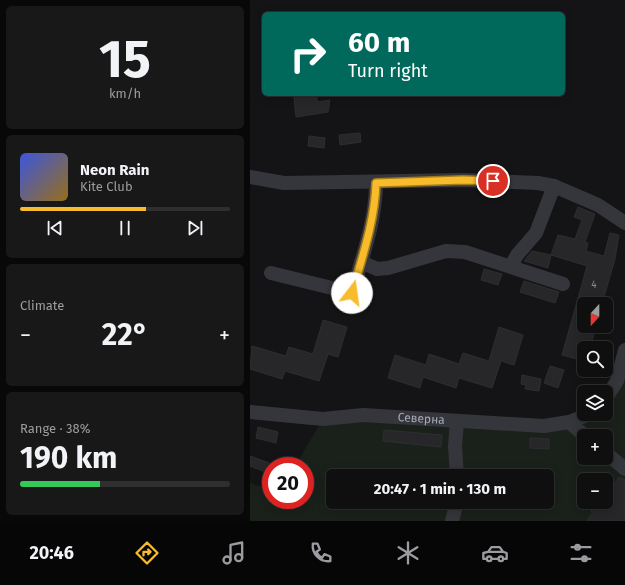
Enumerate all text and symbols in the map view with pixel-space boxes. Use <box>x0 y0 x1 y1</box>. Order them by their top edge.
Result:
text: 60 m <box>348 26 410 59</box>
text: 15 <box>99 28 151 91</box>
icon: right <box>282 28 334 80</box>
text: Turn right <box>348 60 428 82</box>
text: km/h <box>109 86 141 101</box>
text: Neon Rain <box>80 161 149 179</box>
pin <box>476 164 510 198</box>
icon: arrive <box>482 170 504 192</box>
text: Kite Club <box>80 179 133 194</box>
icon: previous <box>44 217 66 239</box>
icon: pause <box>114 217 136 239</box>
icon: next <box>184 217 206 239</box>
position arrow <box>331 272 373 314</box>
house number: 4 <box>591 279 597 291</box>
north arrow <box>577 297 613 333</box>
map controls <box>577 297 613 509</box>
text: Climate <box>20 298 64 313</box>
text: 22° <box>102 317 148 353</box>
text: − <box>20 322 31 349</box>
text: + <box>219 322 230 349</box>
button: search <box>577 341 613 377</box>
button: layers <box>577 385 613 421</box>
street label: Северна <box>397 410 445 427</box>
text: Range · 38% <box>20 421 90 436</box>
button: + <box>577 429 613 465</box>
text: 190 km <box>20 440 117 476</box>
speed limit sign: 20 <box>262 457 314 509</box>
button: − <box>577 473 613 509</box>
text: 20:47 · 1 min · 130 m <box>374 480 506 498</box>
icon: directions <box>133 539 161 567</box>
icon: music <box>220 539 248 567</box>
icon: phone <box>307 539 335 567</box>
icon: climate <box>394 539 422 567</box>
icon: car <box>481 539 509 567</box>
icon: filters <box>567 539 595 567</box>
text: 20:46 <box>29 542 74 564</box>

